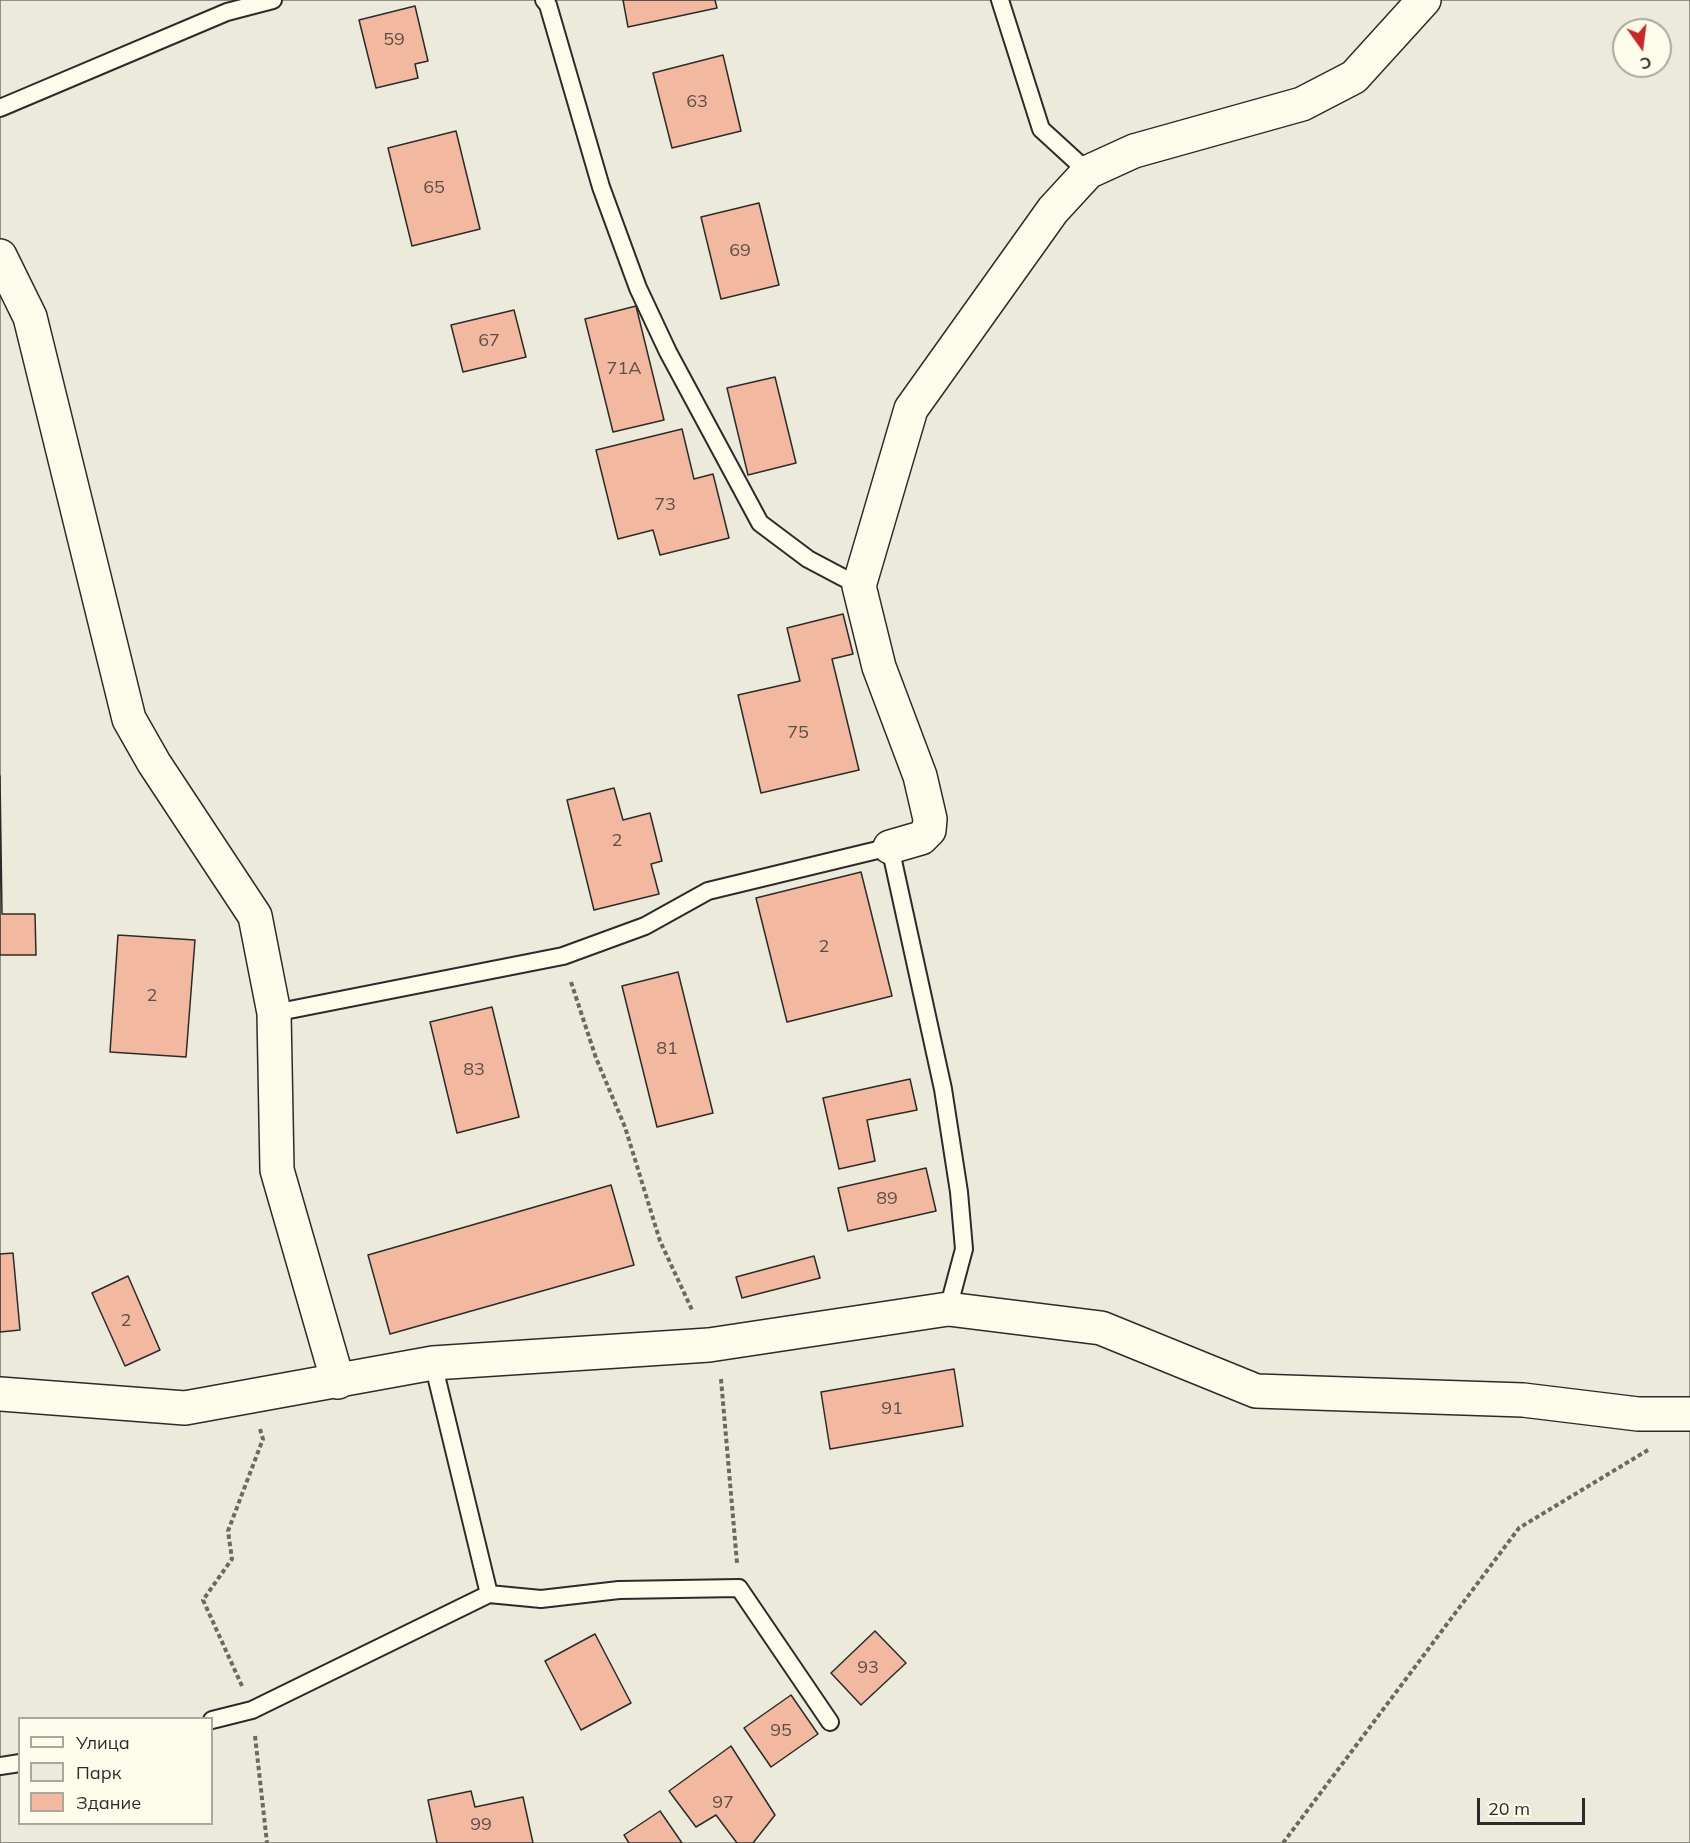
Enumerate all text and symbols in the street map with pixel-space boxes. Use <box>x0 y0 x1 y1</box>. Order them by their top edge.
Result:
north arrow <box>1612 18 1672 78</box>
house number: 59 <box>383 29 405 51</box>
text: С <box>1638 52 1654 75</box>
house number: 63 <box>686 91 708 113</box>
house number: 65 <box>423 177 445 199</box>
house number: 69 <box>729 240 751 262</box>
house number: 67 <box>478 330 500 352</box>
house number: 71А <box>607 358 641 380</box>
house number: 73 <box>654 494 676 516</box>
house number: 75 <box>787 722 809 744</box>
house number: 2 <box>612 830 622 852</box>
house number: 2 <box>819 936 829 958</box>
house number: 2 <box>147 985 157 1007</box>
house number: 81 <box>656 1038 678 1060</box>
house number: 83 <box>463 1059 485 1081</box>
house number: 89 <box>876 1188 898 1210</box>
house number: 2 <box>121 1310 131 1332</box>
house number: 91 <box>881 1398 903 1420</box>
house number: 93 <box>857 1657 879 1679</box>
legend <box>18 1717 213 1825</box>
house number: 95 <box>770 1720 792 1742</box>
text: Улица <box>76 1731 130 1754</box>
text: Парк <box>76 1761 121 1784</box>
scale bar <box>1480 1786 1588 1824</box>
text: Здание <box>76 1791 141 1814</box>
house number: 97 <box>712 1792 734 1814</box>
text: 20 m <box>1488 1797 1530 1820</box>
house number: 99 <box>470 1814 492 1836</box>

